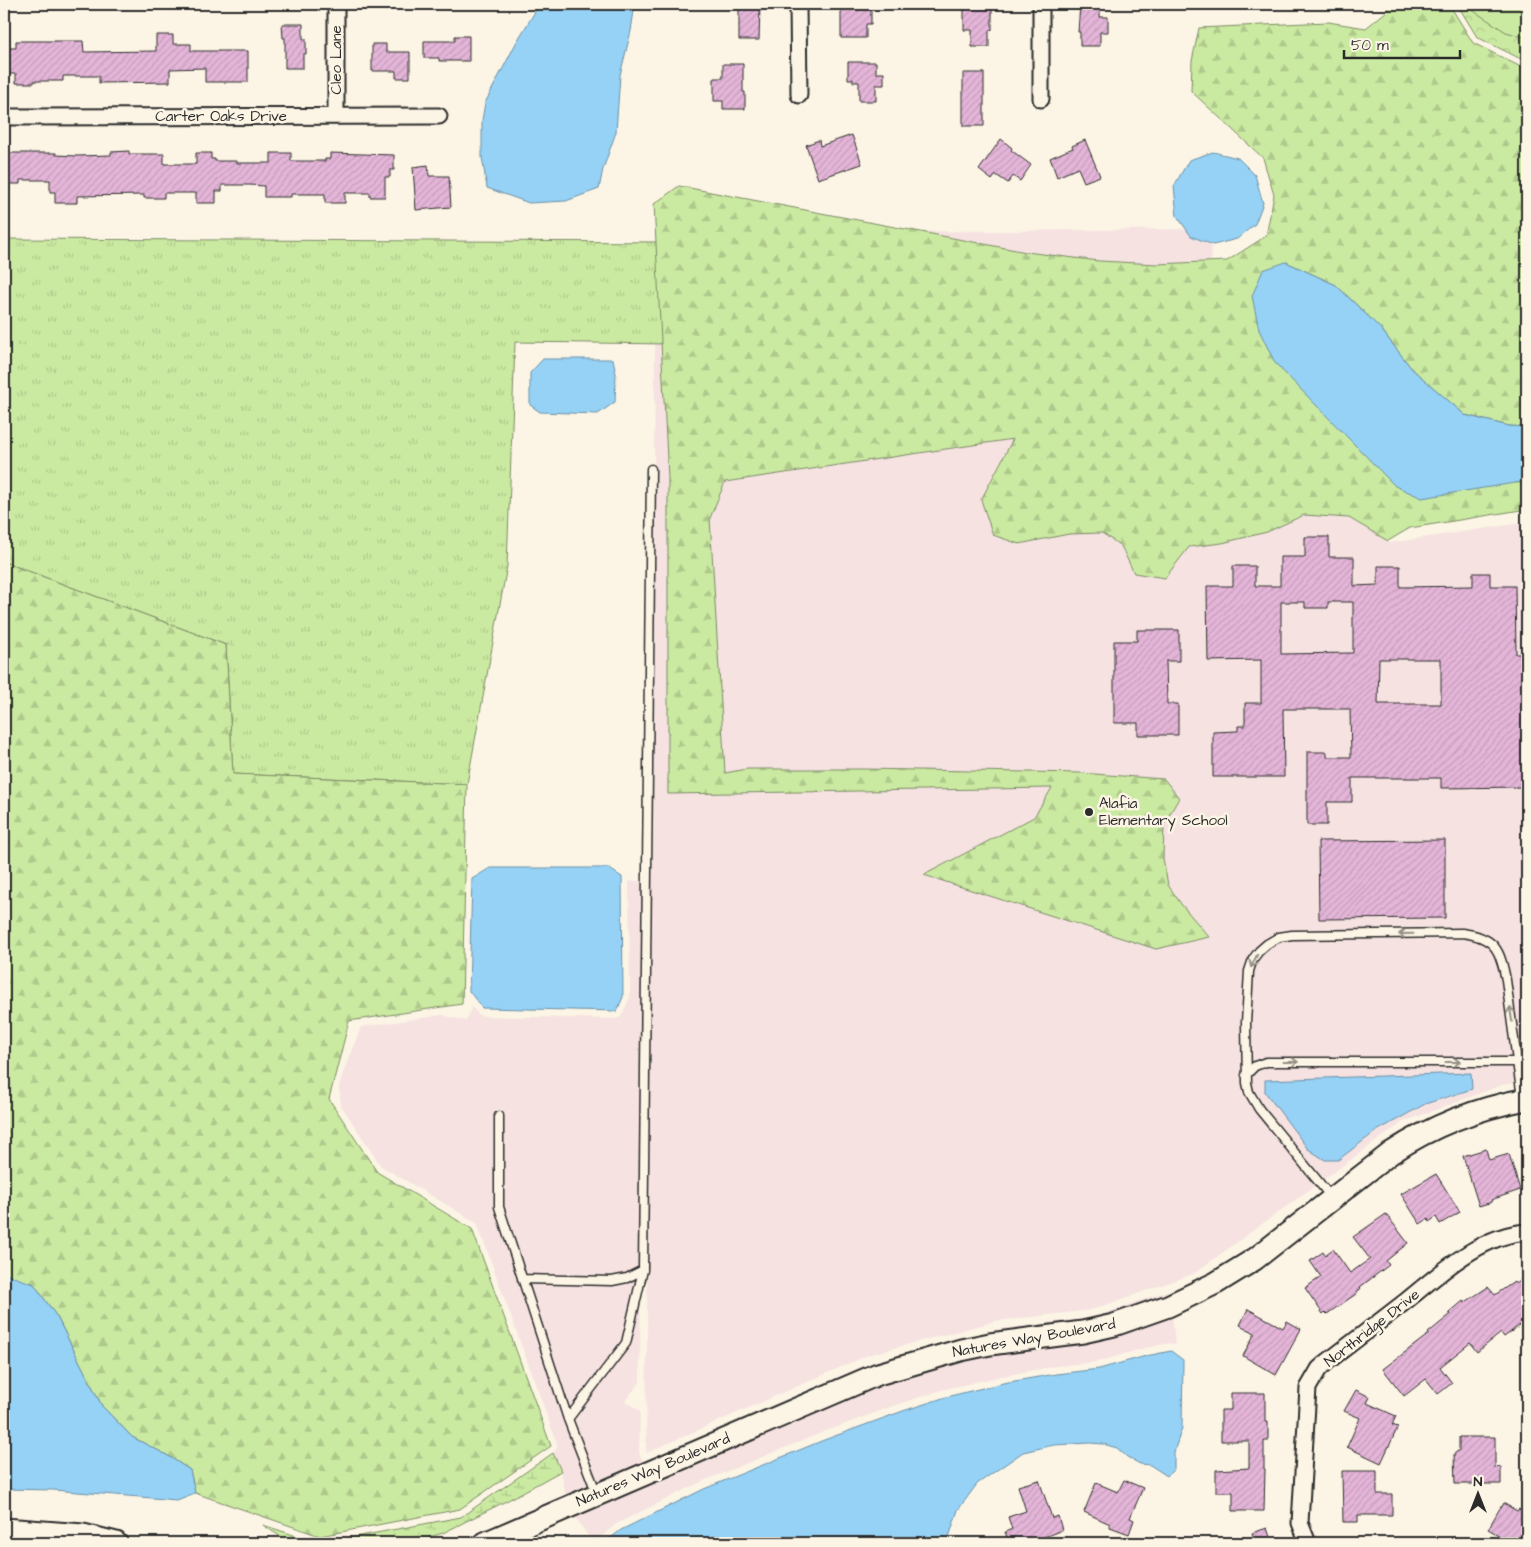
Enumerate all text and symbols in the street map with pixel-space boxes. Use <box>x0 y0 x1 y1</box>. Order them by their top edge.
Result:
street label: Cleo Lane <box>326 25 347 95</box>
scale bar <box>1344 28 1460 60</box>
text: 50 m <box>1351 35 1389 56</box>
street label: Carter Oaks Drive <box>155 106 287 127</box>
place label: Alafia Elementary School <box>1099 793 1228 832</box>
marker: Alafia Elementary School <box>1083 806 1095 818</box>
one-way arrow <box>1398 929 1414 939</box>
one-way arrow <box>1249 953 1258 968</box>
one-way arrow <box>1506 1006 1516 1022</box>
one-way arrow <box>1282 1057 1299 1067</box>
one-way arrow <box>1445 1057 1461 1067</box>
street label: Northridge Drive <box>1320 1284 1425 1373</box>
street label: Natures Way Boulevard <box>951 1313 1118 1364</box>
street label: Natures Way Boulevard <box>573 1428 734 1513</box>
north arrow <box>1454 1470 1504 1520</box>
text: N <box>1474 1472 1483 1492</box>

